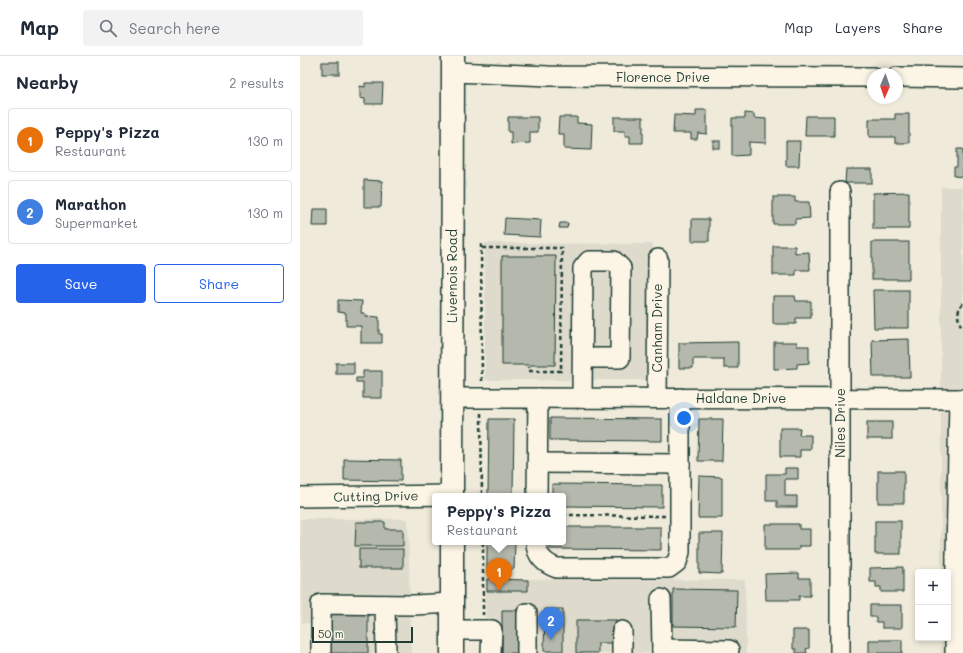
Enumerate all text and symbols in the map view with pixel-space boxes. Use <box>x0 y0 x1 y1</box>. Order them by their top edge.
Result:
search box <box>83 10 363 46</box>
text: Map <box>20 15 59 40</box>
icon: search <box>97 17 119 39</box>
text: Search here <box>129 18 220 38</box>
text: Map <box>784 18 813 37</box>
text: Layers <box>835 18 881 37</box>
text: Share <box>903 18 943 37</box>
street label: Florence Drive <box>616 68 710 85</box>
north arrow <box>867 68 903 104</box>
text: Nearby <box>16 71 78 93</box>
text: 2 results <box>229 74 284 91</box>
text: Peppy's Pizza <box>55 122 160 142</box>
text: 1 <box>27 132 33 149</box>
text: 130 m <box>247 132 283 149</box>
text: Restaurant <box>55 142 126 159</box>
text: Marathon <box>55 194 126 214</box>
text: 2 <box>26 204 34 221</box>
text: 130 m <box>247 204 283 221</box>
text: Supermarket <box>55 214 138 231</box>
street label: Livernois Road <box>443 229 460 323</box>
button: Save <box>16 264 146 303</box>
button: Share <box>154 264 284 303</box>
street label: Canham Drive <box>648 284 665 372</box>
street label: Niles Drive <box>831 388 848 458</box>
street label: Haldane Drive <box>696 389 786 406</box>
your location <box>674 408 694 428</box>
street label: Cutting Drive <box>333 486 419 505</box>
popup <box>432 493 566 545</box>
text: Peppy's Pizza <box>447 501 551 521</box>
text: Restaurant <box>447 521 518 538</box>
pin: 1 <box>486 558 512 591</box>
map controls <box>915 569 951 641</box>
button: + <box>915 569 951 605</box>
button: − <box>915 605 951 641</box>
pin: 2 <box>538 607 564 640</box>
scale bar <box>312 625 413 644</box>
text: 50 m <box>318 626 344 641</box>

